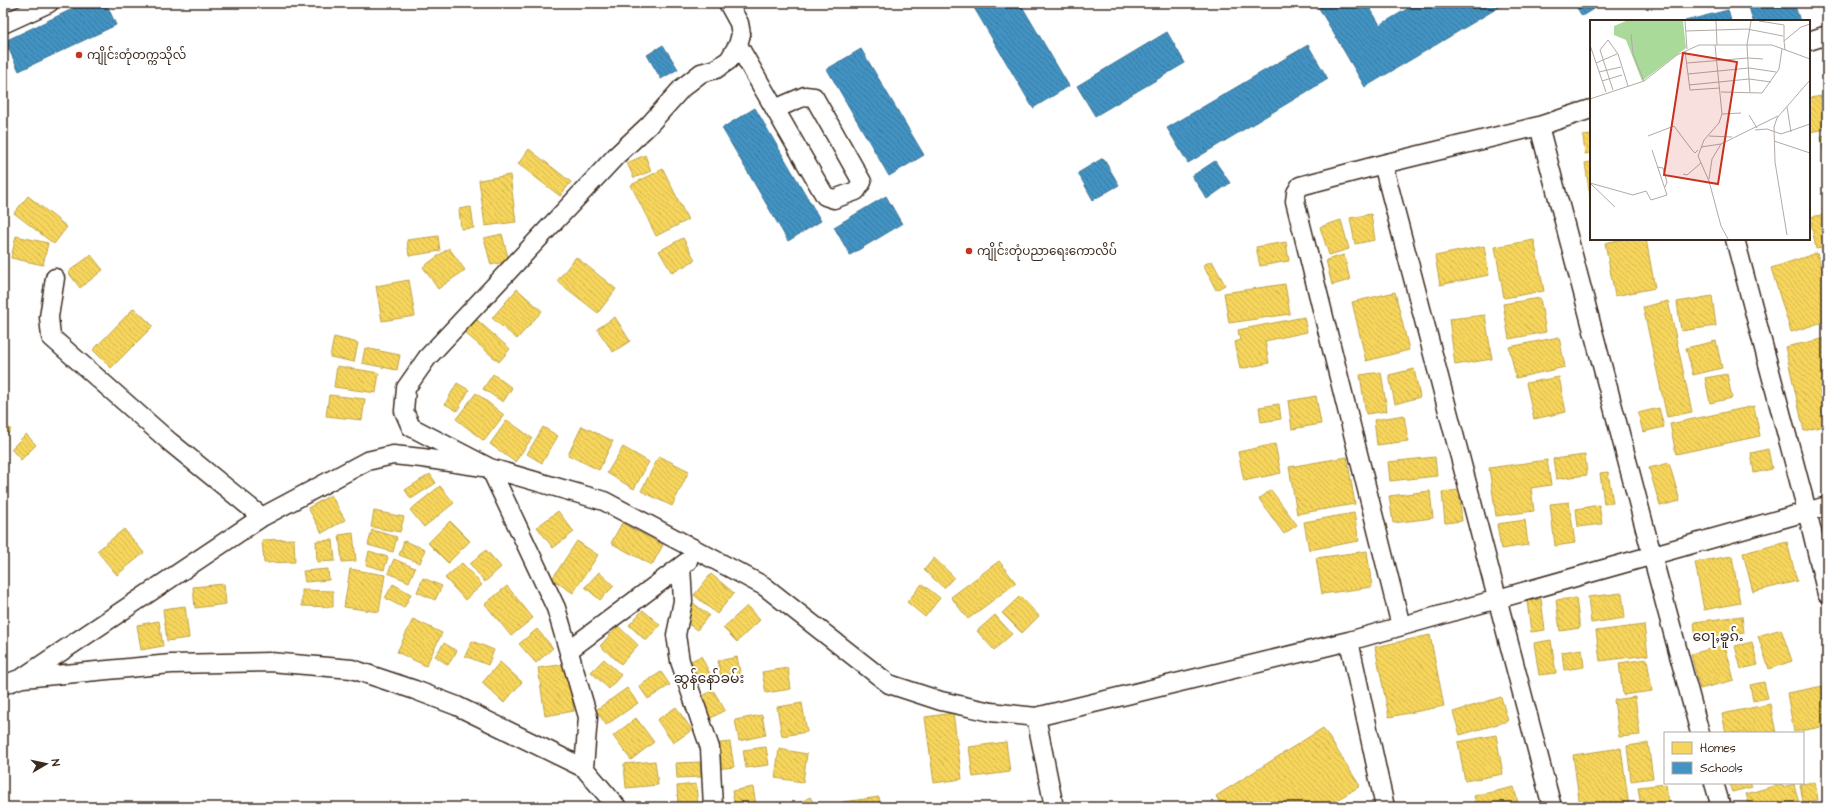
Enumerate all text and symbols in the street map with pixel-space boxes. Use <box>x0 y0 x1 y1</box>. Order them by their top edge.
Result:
inset map <box>1590 20 1810 240</box>
place label: ကျိုင်းတုံတက္ကသိုလ် <box>87 46 186 65</box>
marker: ကျိုင်းတုံတက္ကသိုလ် <box>74 50 84 60</box>
place label: ကျိုင်းတုံပညာရေးကောလိပ် <box>977 242 1117 261</box>
marker: ကျိုင်းတုံပညာရေးကောလိပ် <box>964 246 974 256</box>
district label: ဝေႃႇၶူၵ်ႉ <box>1692 626 1744 648</box>
district label: ဆွန်နော်ခမ်း <box>674 668 744 690</box>
legend <box>1664 732 1804 784</box>
text: Homes <box>1700 740 1736 757</box>
north arrow <box>26 744 66 784</box>
text: N <box>47 758 63 767</box>
text: Schools <box>1700 760 1743 777</box>

